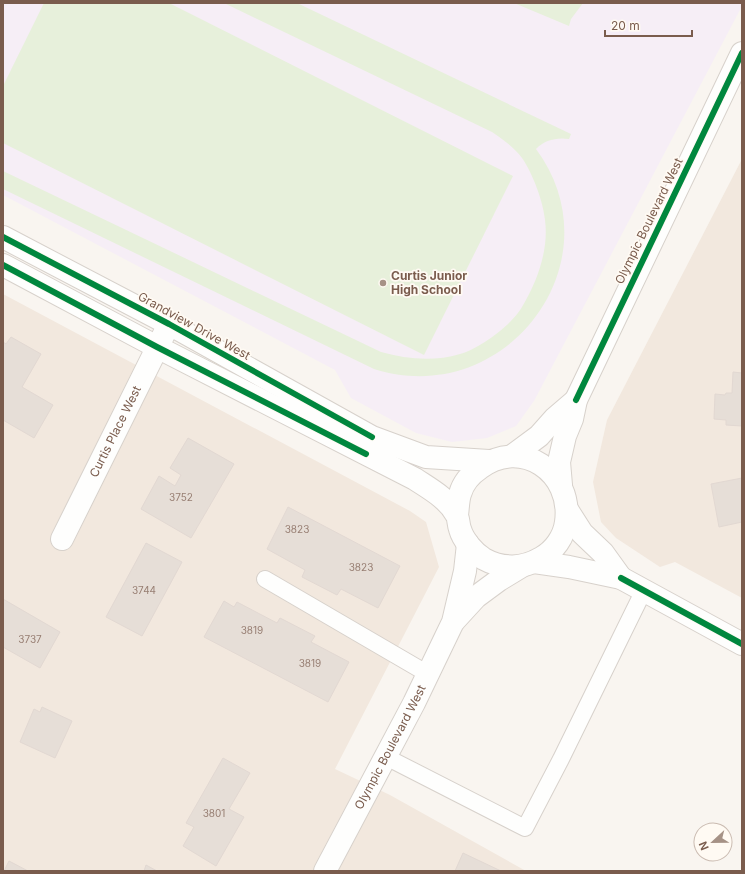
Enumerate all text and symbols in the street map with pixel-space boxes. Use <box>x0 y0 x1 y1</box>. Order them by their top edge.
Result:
scale bar <box>605 12 692 38</box>
text: 20 m <box>611 18 640 33</box>
street label: Olympic Boulevard West <box>611 155 686 286</box>
place label: Curtis Junior High School <box>391 268 467 297</box>
marker: Curtis Junior High School <box>378 278 388 288</box>
street label: Grandview Drive West <box>136 288 253 363</box>
street label: Curtis Place West <box>86 383 144 480</box>
house number: 3752 <box>169 491 193 503</box>
house number: 3823 <box>285 523 309 535</box>
house number: 3823 <box>349 561 373 573</box>
house number: 3744 <box>132 584 156 596</box>
house number: 3819 <box>241 624 263 636</box>
house number: 3737 <box>18 633 42 645</box>
house number: 3819 <box>299 657 321 669</box>
street label: Olympic Boulevard West <box>351 682 429 812</box>
house number: 3801 <box>203 807 225 819</box>
north arrow <box>693 822 733 862</box>
text: N <box>696 839 712 852</box>

